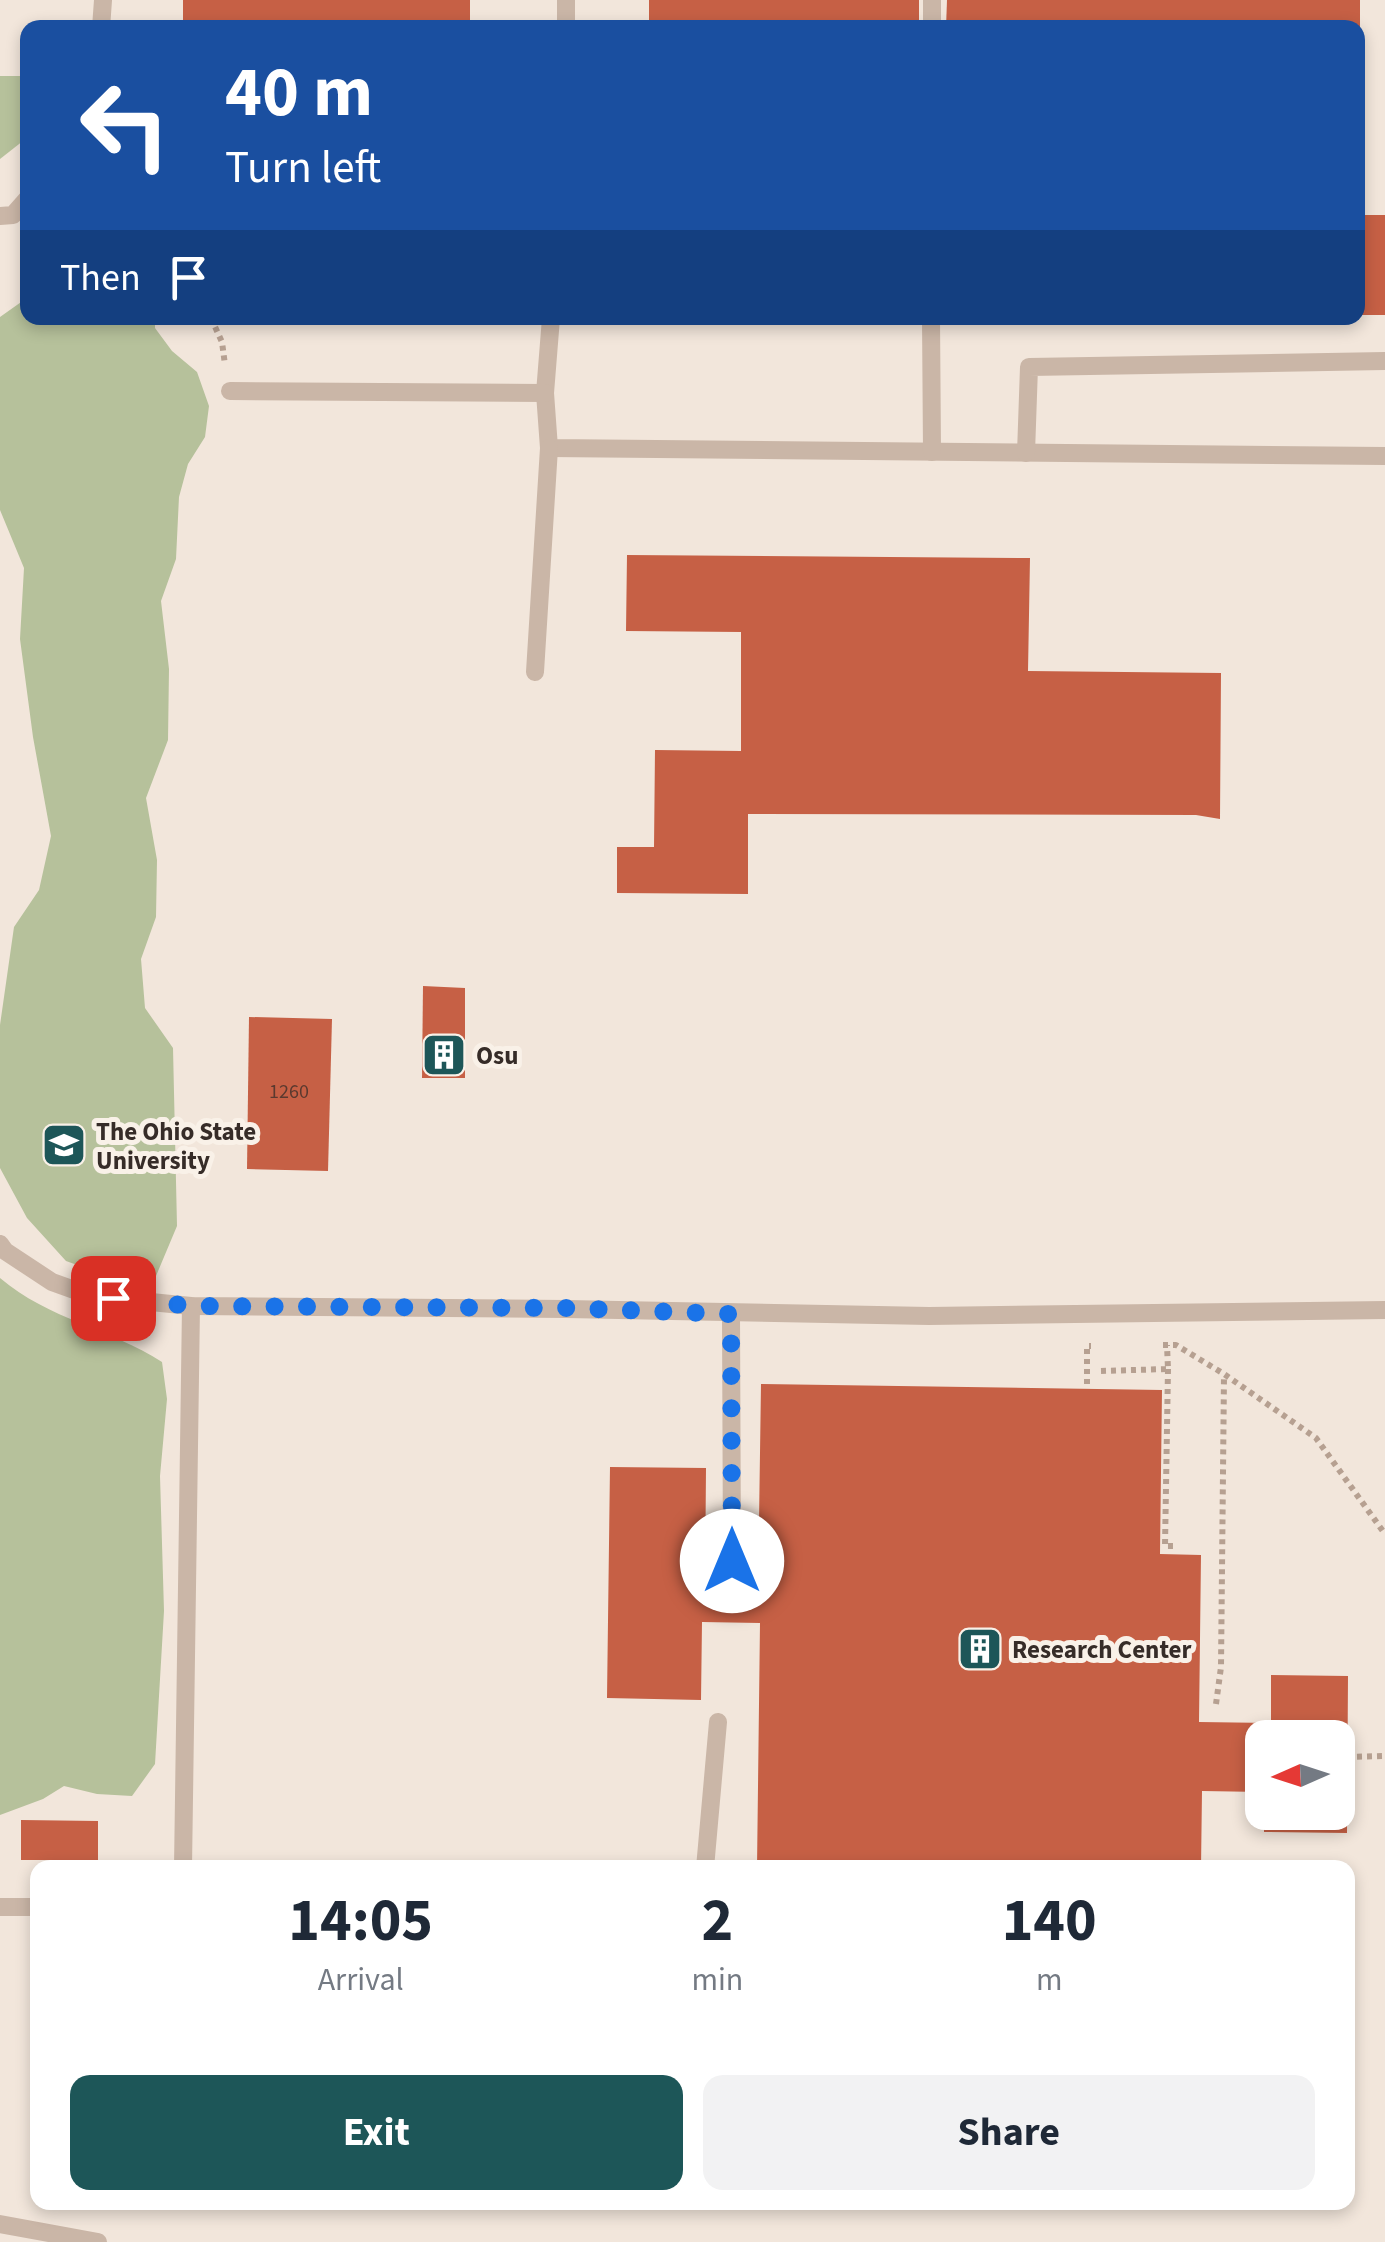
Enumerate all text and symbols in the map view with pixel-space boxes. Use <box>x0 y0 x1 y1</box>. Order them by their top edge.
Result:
text: 40 m <box>225 43 373 143</box>
icon: left <box>60 60 190 190</box>
text: Turn left <box>225 136 381 200</box>
icon: arrive <box>161 250 216 305</box>
text: Then <box>60 251 141 305</box>
building icon: Osu <box>421 1032 467 1078</box>
place label: Osu <box>476 1038 518 1074</box>
house number: 1260 <box>269 1078 309 1106</box>
place label: The Ohio State University <box>96 1114 256 1179</box>
school or university icon: The Ohio State University <box>41 1122 87 1168</box>
pin <box>71 1256 156 1341</box>
icon: arrive <box>86 1271 141 1326</box>
position arrow <box>680 1509 784 1613</box>
building icon: Research Center <box>957 1626 1003 1672</box>
place label: Research Center <box>1012 1632 1191 1668</box>
north arrow <box>1245 1720 1355 1830</box>
map controls <box>1245 1720 1355 1830</box>
text: 14:05 <box>288 1879 433 1964</box>
text: 2 <box>702 1879 733 1964</box>
text: 140 <box>1002 1879 1097 1964</box>
text: Arrival <box>318 1957 404 2003</box>
text: min <box>691 1957 743 2003</box>
text: m <box>1036 1957 1062 2003</box>
button: Exit <box>70 2075 683 2190</box>
button: Share <box>703 2075 1315 2190</box>

